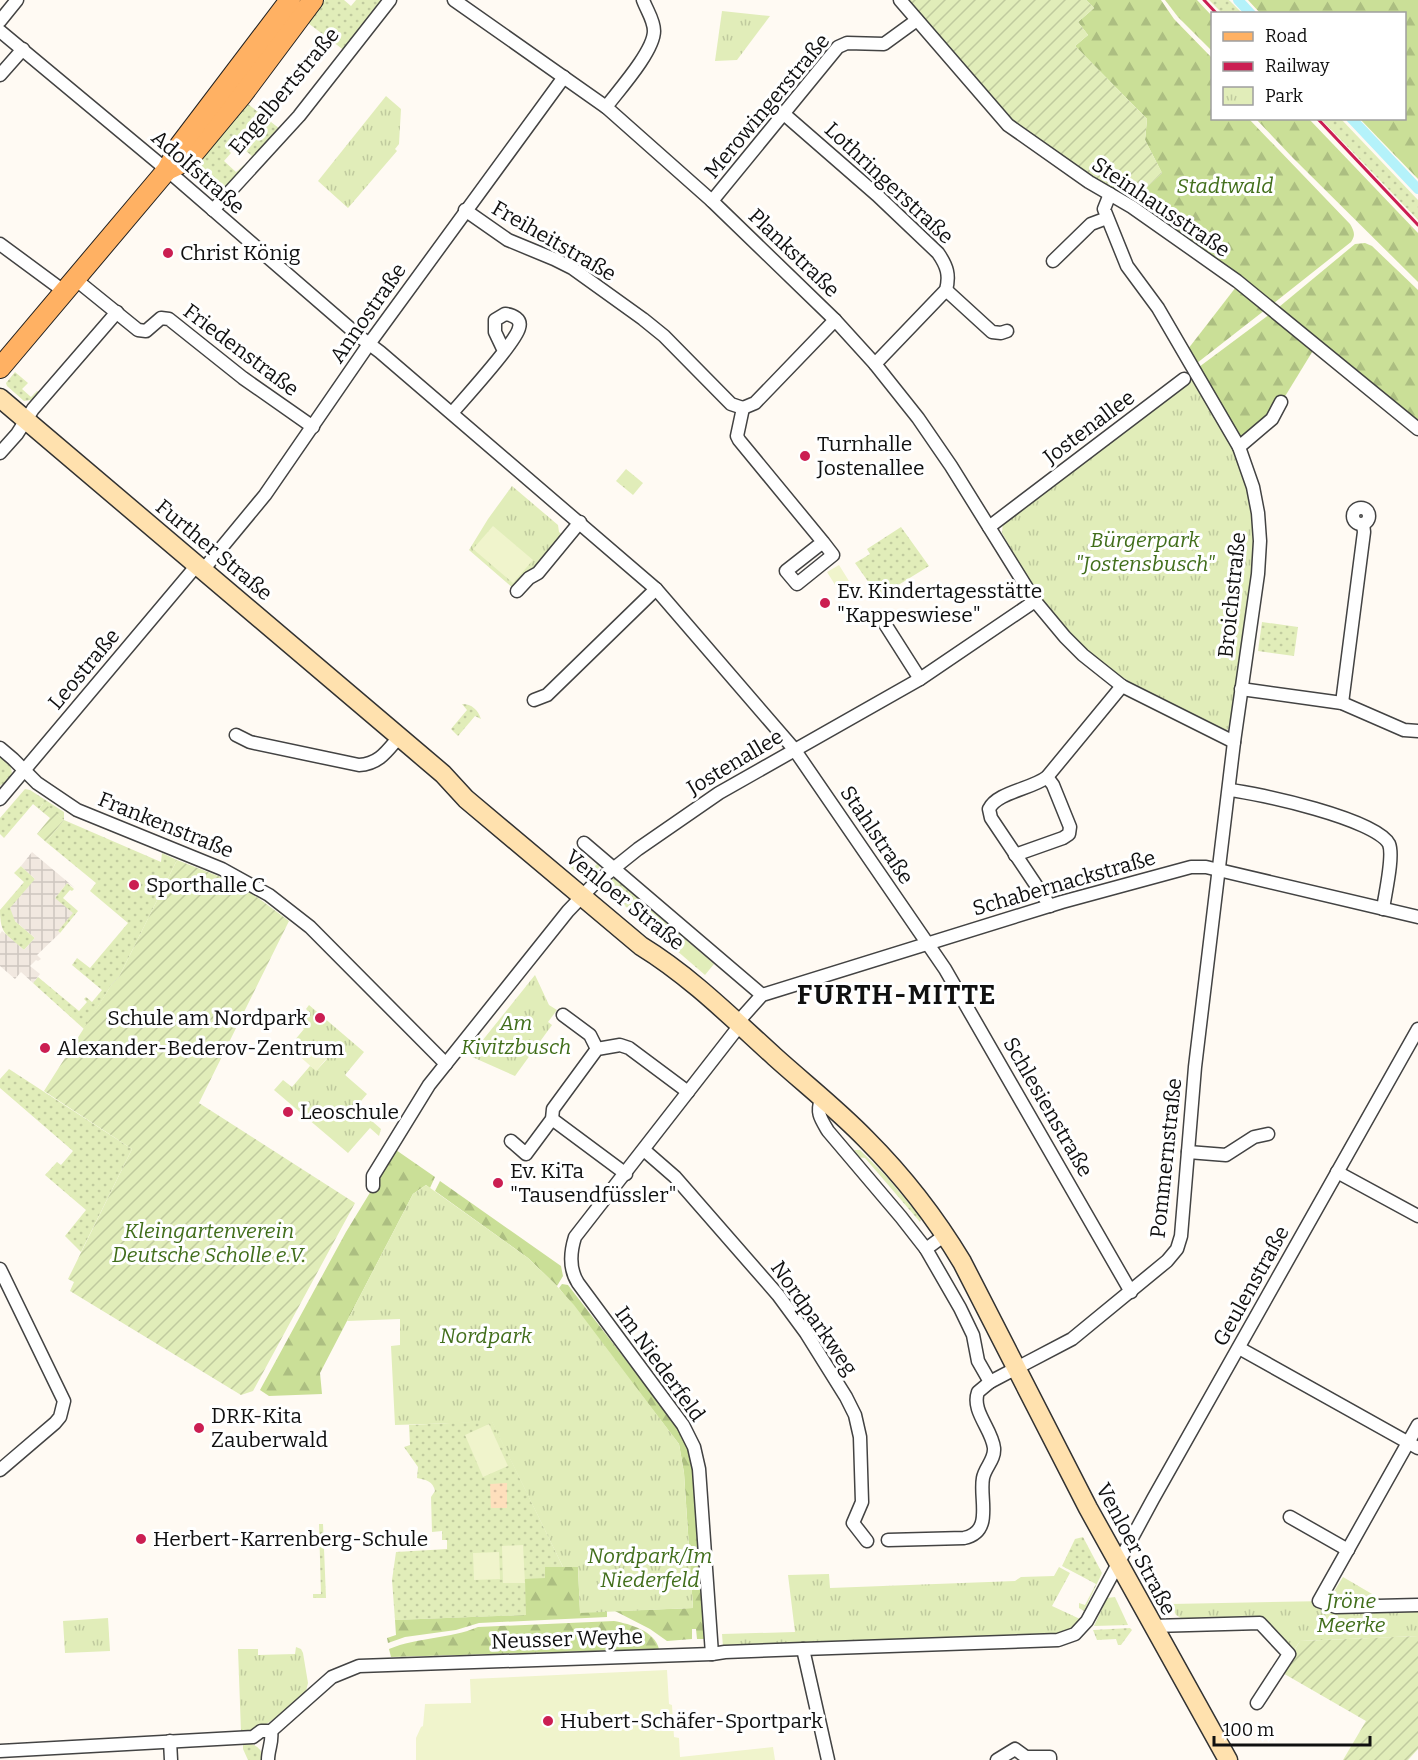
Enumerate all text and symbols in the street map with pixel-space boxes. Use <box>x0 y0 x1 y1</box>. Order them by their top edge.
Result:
legend <box>1211 12 1406 120</box>
street label: Engelbertstraße <box>223 22 345 160</box>
text: Road <box>1265 25 1308 47</box>
street label: Merowingerstraße <box>699 28 835 184</box>
text: Railway <box>1265 55 1330 77</box>
text: Park <box>1265 85 1304 107</box>
street label: Lothringerstraße <box>819 117 959 249</box>
street label: Adolfstraße <box>146 124 250 220</box>
street label: Steinhausstraße <box>1087 151 1235 263</box>
park label: Stadtwald <box>1176 173 1274 199</box>
street label: Freiheitstraße <box>487 195 621 287</box>
street label: Plankstraße <box>743 203 845 303</box>
place label: Christ König <box>180 240 301 266</box>
marker: Christ König <box>161 246 175 260</box>
street label: Annostraße <box>324 258 412 368</box>
street label: Friedenstraße <box>178 298 304 402</box>
street label: Jostenallee <box>1037 384 1140 470</box>
place label: Turnhalle Jostenallee <box>816 431 924 481</box>
marker: Turnhalle Jostenallee <box>798 449 812 463</box>
street label: Further Straße <box>150 494 278 606</box>
park label: Bürgerpark "Jostensbusch" <box>1075 527 1215 577</box>
street label: Broichstraße <box>1212 531 1252 659</box>
place label: Ev. Kindertagesstätte "Kappeswiese" <box>837 578 1042 628</box>
marker: Ev. Kindertagesstätte "Kappeswiese" <box>818 596 832 610</box>
street label: Leostraße <box>43 623 125 715</box>
street label: Jostenallee <box>681 723 788 801</box>
street label: Stahlstraße <box>835 781 919 889</box>
street label: Frankenstraße <box>95 786 237 864</box>
street label: Venloer Straße <box>560 844 690 956</box>
street label: Schabernackstraße <box>970 844 1158 922</box>
place label: Sporthalle C <box>146 872 265 898</box>
marker: Sporthalle C <box>127 878 141 892</box>
district label: FURTH-MITTE <box>797 979 997 1011</box>
place label: Schule am Nordpark <box>107 1005 308 1031</box>
park label: Am Kivitzbusch <box>461 1010 571 1060</box>
marker: Schule am Nordpark <box>313 1011 327 1025</box>
street label: Schlesienstraße <box>997 1032 1099 1182</box>
place label: Alexander-Bederov-Zentrum <box>57 1035 344 1061</box>
marker: Alexander-Bederov-Zentrum <box>38 1041 52 1055</box>
street label: Pommernstraße <box>1145 1077 1187 1239</box>
place label: Leoschule <box>300 1099 399 1125</box>
marker: Leoschule <box>281 1105 295 1119</box>
place label: Ev. KiTa "Tausendfüssler" <box>510 1158 677 1208</box>
marker: Ev. KiTa "Tausendfüssler" <box>491 1176 505 1190</box>
park label: Kleingartenverein Deutsche Scholle e.V. <box>112 1218 306 1268</box>
street label: Geulenstraße <box>1207 1221 1295 1351</box>
street label: Nordparkweg <box>765 1256 863 1380</box>
street label: Im Niederfeld <box>610 1301 710 1427</box>
park label: Nordpark <box>440 1323 533 1349</box>
place label: DRK-Kita Zauberwald <box>211 1403 328 1453</box>
marker: DRK-Kita Zauberwald <box>192 1421 206 1435</box>
street label: Venloer Straße <box>1090 1479 1182 1619</box>
place label: Herbert-Karrenberg-Schule <box>153 1526 428 1552</box>
marker: Herbert-Karrenberg-Schule <box>134 1532 148 1546</box>
park label: Nordpark/Im Niederfeld <box>588 1543 712 1593</box>
park label: Jröne Meerke <box>1317 1588 1386 1638</box>
street label: Neusser Weyhe <box>490 1623 644 1655</box>
place label: Hubert-Schäfer-Sportpark <box>560 1708 823 1734</box>
scale bar <box>1214 1709 1370 1747</box>
marker: Hubert-Schäfer-Sportpark <box>541 1714 555 1728</box>
text: 100 m <box>1223 1719 1274 1741</box>

